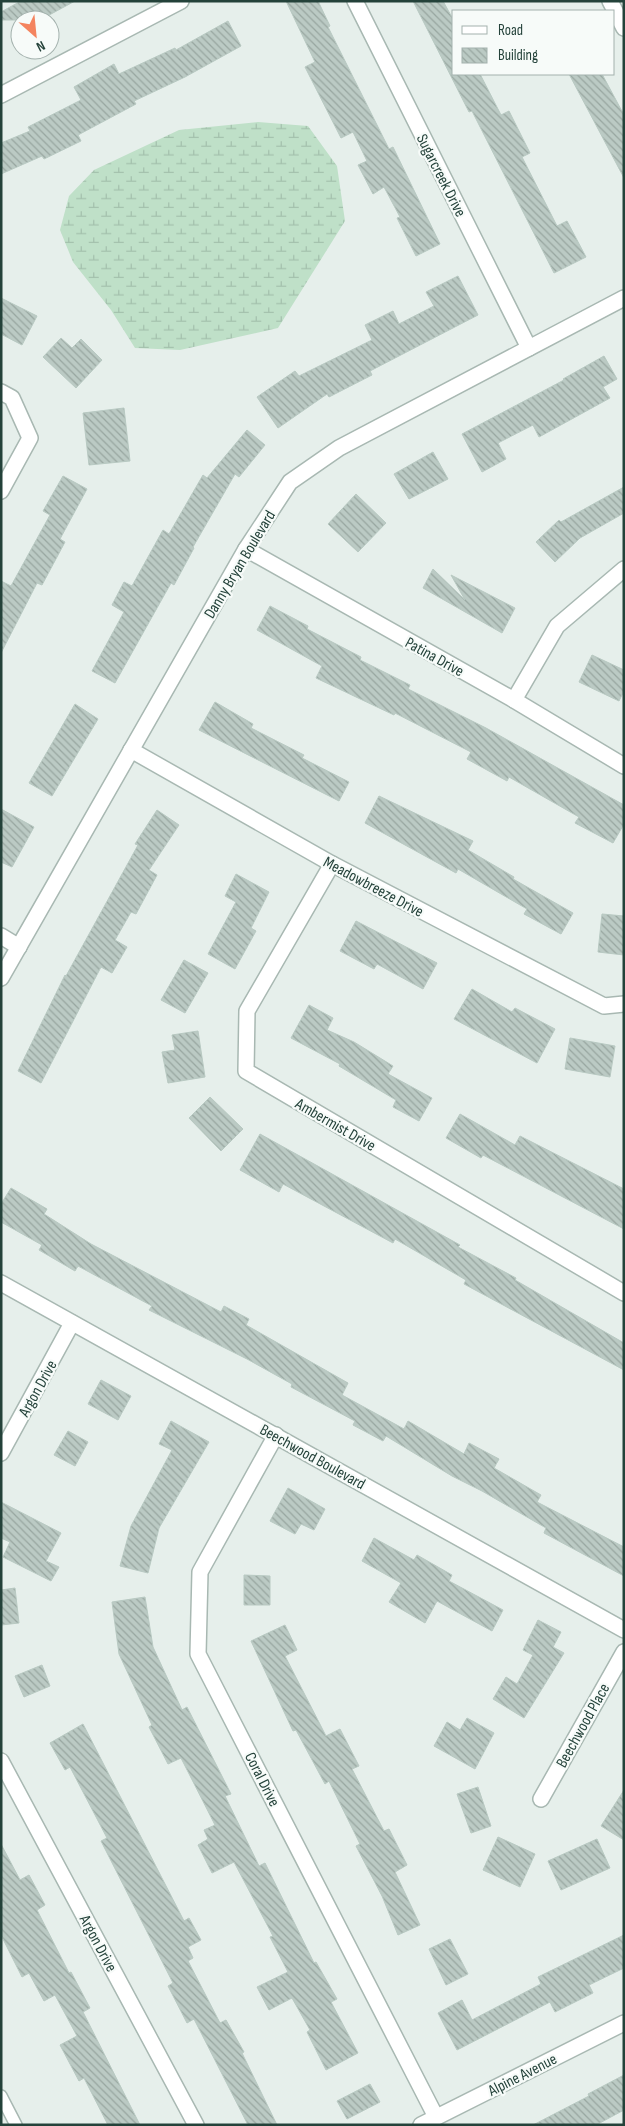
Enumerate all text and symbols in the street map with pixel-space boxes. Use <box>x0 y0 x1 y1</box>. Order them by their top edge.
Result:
north arrow <box>10 10 60 60</box>
legend <box>452 10 615 75</box>
text: Road <box>498 21 523 40</box>
text: N <box>33 37 48 55</box>
text: Building <box>498 46 538 65</box>
street label: Sugarcreek Drive <box>412 131 470 220</box>
street label: Danny Bryan Boulevard <box>201 507 280 622</box>
street label: Patina Drive <box>402 633 467 681</box>
street label: Meadowbreeze Drive <box>320 853 427 922</box>
street label: Ambermist Drive <box>291 1094 379 1156</box>
street label: Argon Drive <box>15 1357 62 1421</box>
street label: Beechwood Boulevard <box>256 1421 368 1494</box>
street label: Beechwood Place <box>552 1680 614 1771</box>
street label: Coral Drive <box>240 1749 283 1810</box>
street label: Argon Drive <box>74 1911 121 1975</box>
street label: Alpine Avenue <box>484 2050 560 2101</box>

